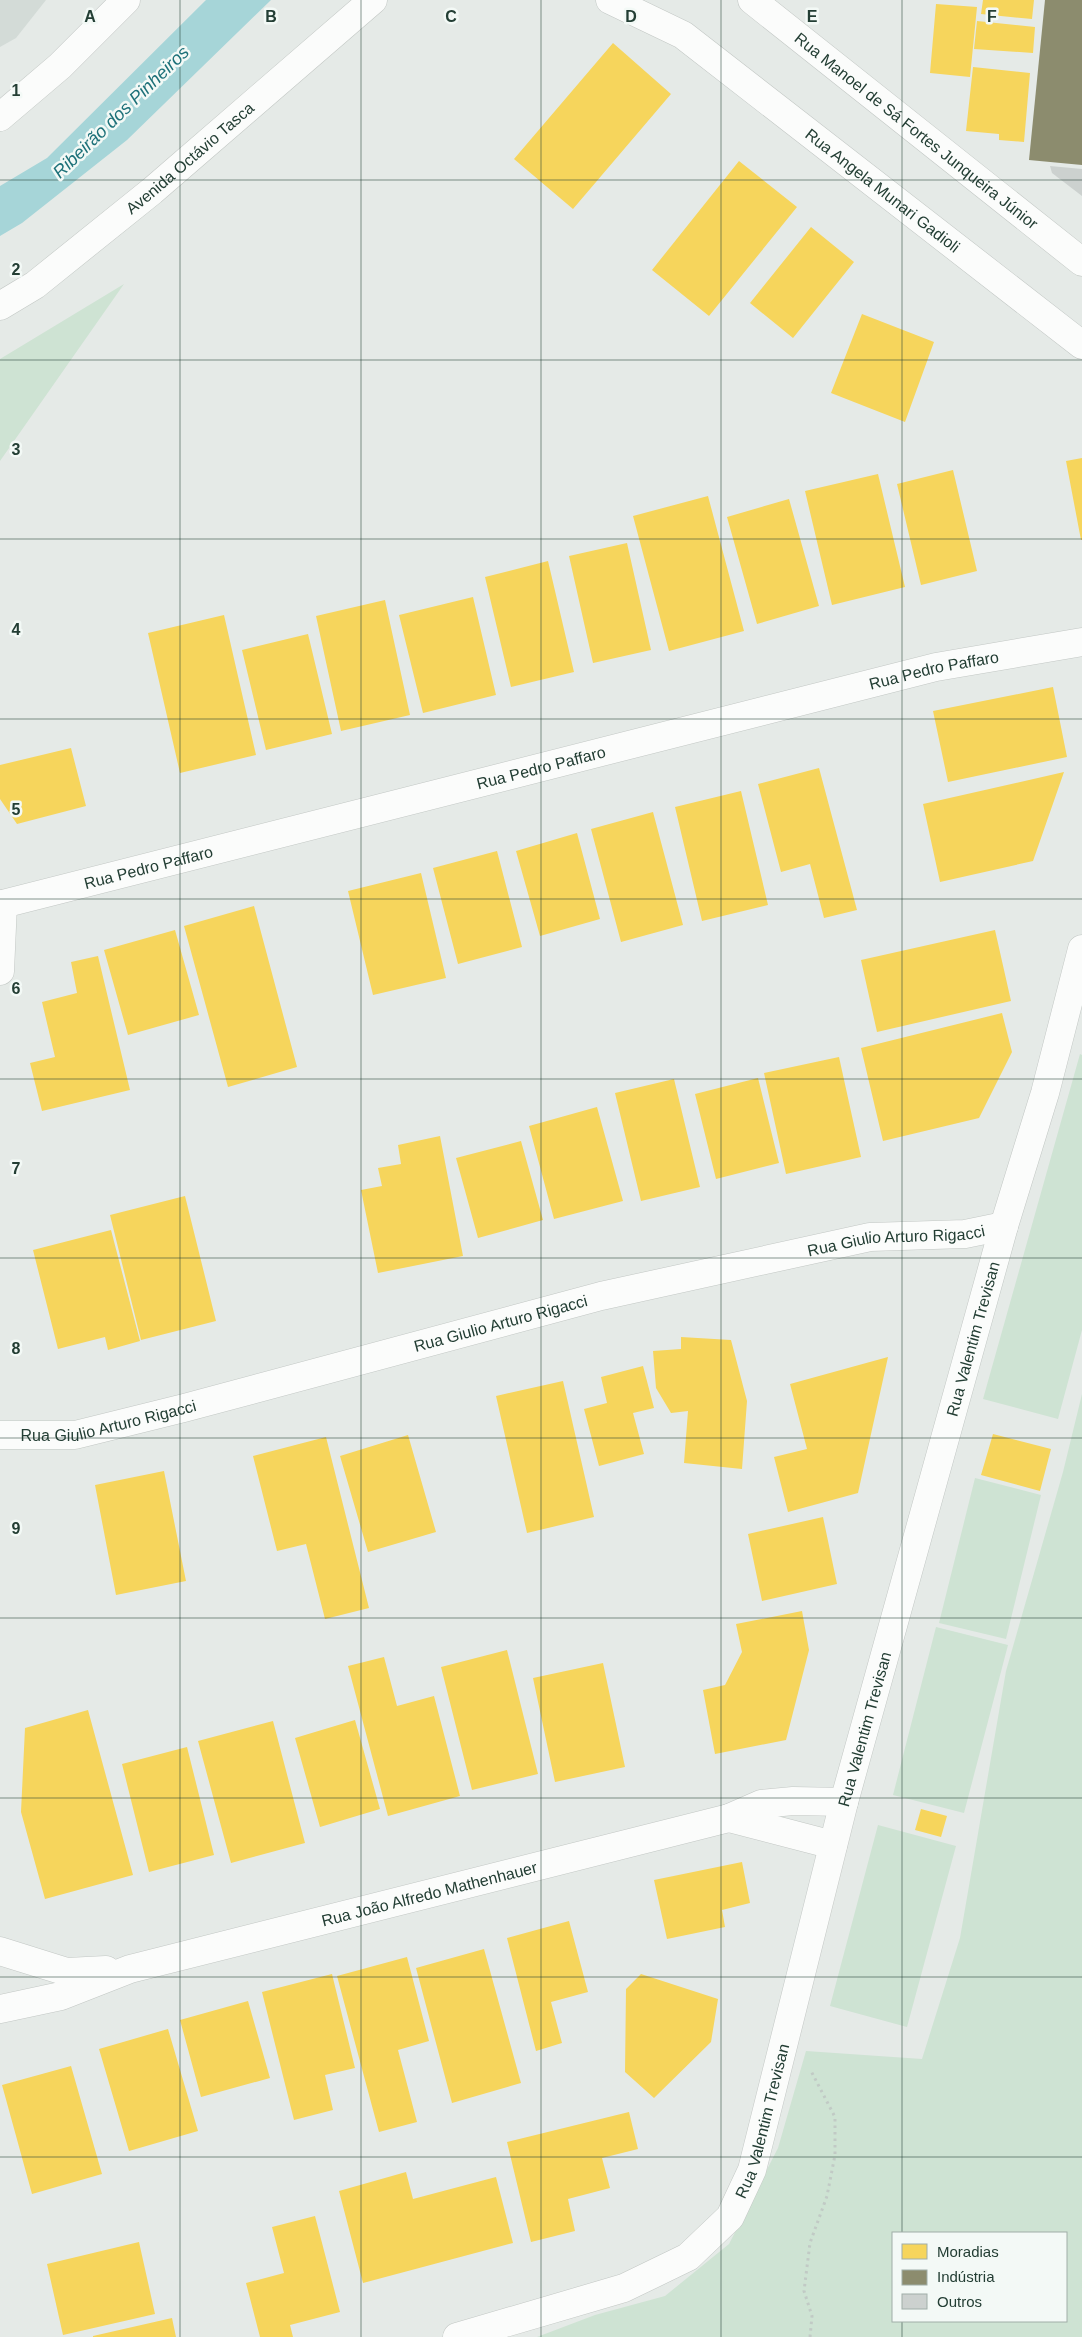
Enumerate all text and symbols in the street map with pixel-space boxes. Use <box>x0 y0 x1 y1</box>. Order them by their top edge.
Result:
text: A <box>84 8 96 25</box>
text: B <box>265 8 277 25</box>
text: C <box>445 8 457 25</box>
text: D <box>625 8 637 25</box>
text: E <box>807 8 818 25</box>
text: F <box>987 8 997 25</box>
street label: Rua Manoel de Sá Fortes Junqueira Júnior <box>792 29 1042 233</box>
water label: Ribeirão dos Pinheiros <box>49 42 193 182</box>
text: 1 <box>12 82 21 99</box>
street label: Avenida Octávio Tasca <box>122 99 257 217</box>
street label: Rua Angela Munari Gadioli <box>802 125 963 255</box>
text: 2 <box>12 261 21 278</box>
text: 3 <box>12 441 21 458</box>
text: 4 <box>12 621 21 638</box>
street label: Rua Pedro Paffaro <box>867 648 1000 692</box>
street label: Rua Pedro Paffaro <box>475 743 607 792</box>
text: 5 <box>12 801 21 818</box>
street label: Rua Pedro Paffaro <box>82 843 215 892</box>
text: 6 <box>12 980 21 997</box>
text: 7 <box>12 1160 21 1177</box>
street label: Rua Giulio Arturo Rigacci <box>806 1222 986 1259</box>
street label: Rua Valentim Trevisan <box>943 1260 1002 1418</box>
street label: Rua Giulio Arturo Rigacci <box>412 1292 589 1354</box>
text: 8 <box>12 1340 21 1357</box>
street label: Rua Giulio Arturo Rigacci <box>21 1397 198 1444</box>
text: 9 <box>12 1520 21 1537</box>
street label: Rua Valentim Trevisan <box>835 1650 894 1808</box>
street label: Rua João Alfredo Mathenhauer <box>320 1858 539 1929</box>
street label: Rua Valentim Trevisan <box>732 2042 792 2201</box>
legend <box>892 2232 1067 2322</box>
text: Moradias <box>937 2243 999 2260</box>
text: Indústria <box>937 2268 995 2285</box>
text: Outros <box>937 2293 982 2310</box>

